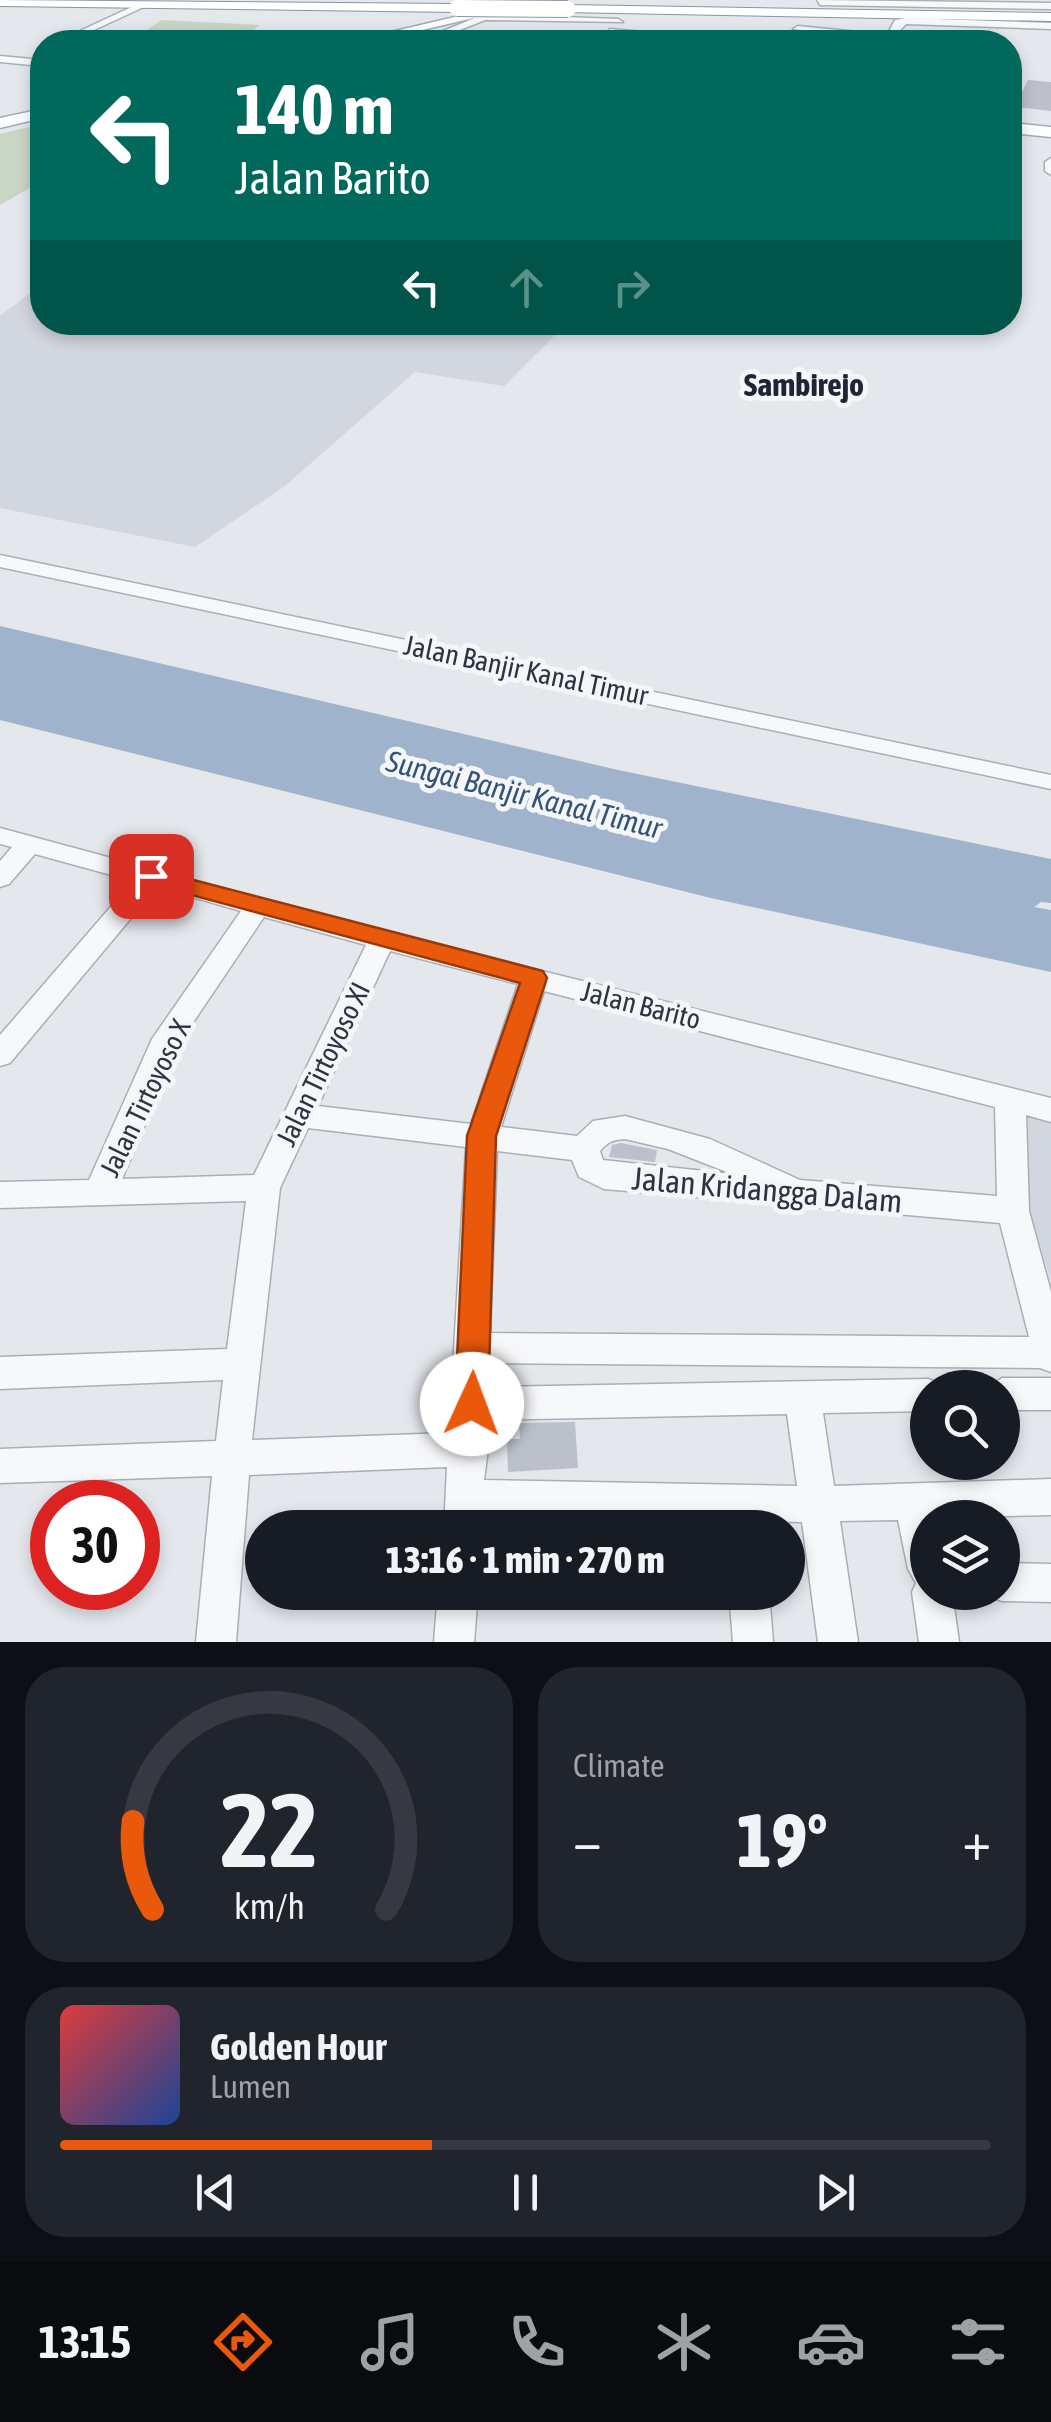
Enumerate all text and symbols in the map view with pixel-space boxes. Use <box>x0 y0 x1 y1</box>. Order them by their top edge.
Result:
text: 140 m <box>235 69 394 149</box>
icon: left <box>70 70 200 200</box>
text: Jalan Barito <box>235 152 431 204</box>
icon: left <box>394 260 449 315</box>
icon: ahead <box>499 260 554 315</box>
icon: right <box>604 260 659 315</box>
district label: Sambirejo <box>744 366 864 403</box>
street label: Jalan Banjir Kanal Timur <box>401 628 652 712</box>
water label: Sungai Banjir Kanal Timur <box>382 743 667 845</box>
pin <box>109 834 194 919</box>
icon: arrive <box>124 849 179 904</box>
street label: Jalan Barito <box>578 975 704 1035</box>
street label: Jalan Tirtoyoso XI <box>270 977 376 1151</box>
street label: Jalan Tirtoyoso X <box>93 1014 197 1182</box>
street label: Jalan Kridangga Dalam <box>630 1159 904 1220</box>
position arrow <box>420 1352 524 1456</box>
map controls <box>910 1370 1020 1610</box>
button: search <box>910 1370 1020 1480</box>
speed limit sign: 30 <box>30 1480 160 1610</box>
button: layers <box>910 1500 1020 1610</box>
text: 13:16 · 1 min · 270 m <box>385 1538 665 1581</box>
text: Climate <box>573 1747 665 1784</box>
text: 22 <box>220 1770 318 1889</box>
text: 19° <box>736 1797 828 1883</box>
text: − <box>573 1809 602 1872</box>
text: + <box>962 1809 991 1872</box>
text: km/h <box>234 1886 304 1927</box>
text: Golden Hour <box>210 2025 386 2068</box>
text: Lumen <box>210 2068 291 2105</box>
icon: previous <box>188 2165 243 2220</box>
icon: pause <box>498 2165 553 2220</box>
icon: next <box>808 2165 863 2220</box>
icon: directions <box>208 2307 278 2377</box>
icon: music <box>355 2307 425 2377</box>
icon: phone <box>502 2307 572 2377</box>
icon: climate <box>649 2307 719 2377</box>
icon: car <box>796 2307 866 2377</box>
icon: filters <box>943 2307 1013 2377</box>
text: 13:15 <box>38 2316 131 2368</box>

